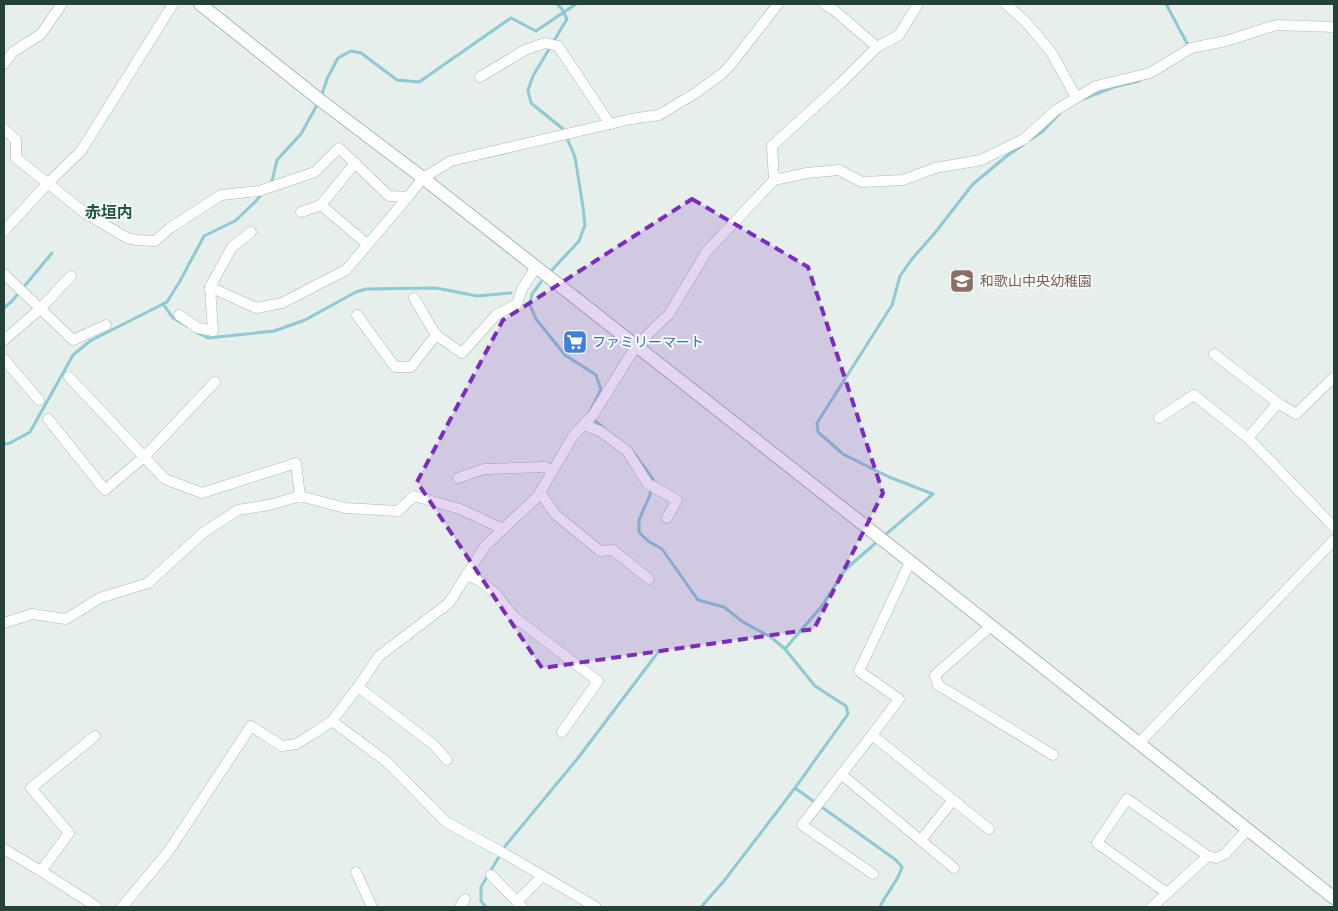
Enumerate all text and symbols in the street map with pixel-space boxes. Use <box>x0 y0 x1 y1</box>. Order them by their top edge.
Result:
district label: 赤垣内 <box>85 203 133 222</box>
school or university icon: 和歌山中央幼稚園 <box>949 268 975 294</box>
place label: 和歌山中央幼稚園 <box>980 273 1092 289</box>
supermarket icon: ファミリーマート <box>562 329 588 355</box>
place label: ファミリーマート <box>592 334 704 350</box>

